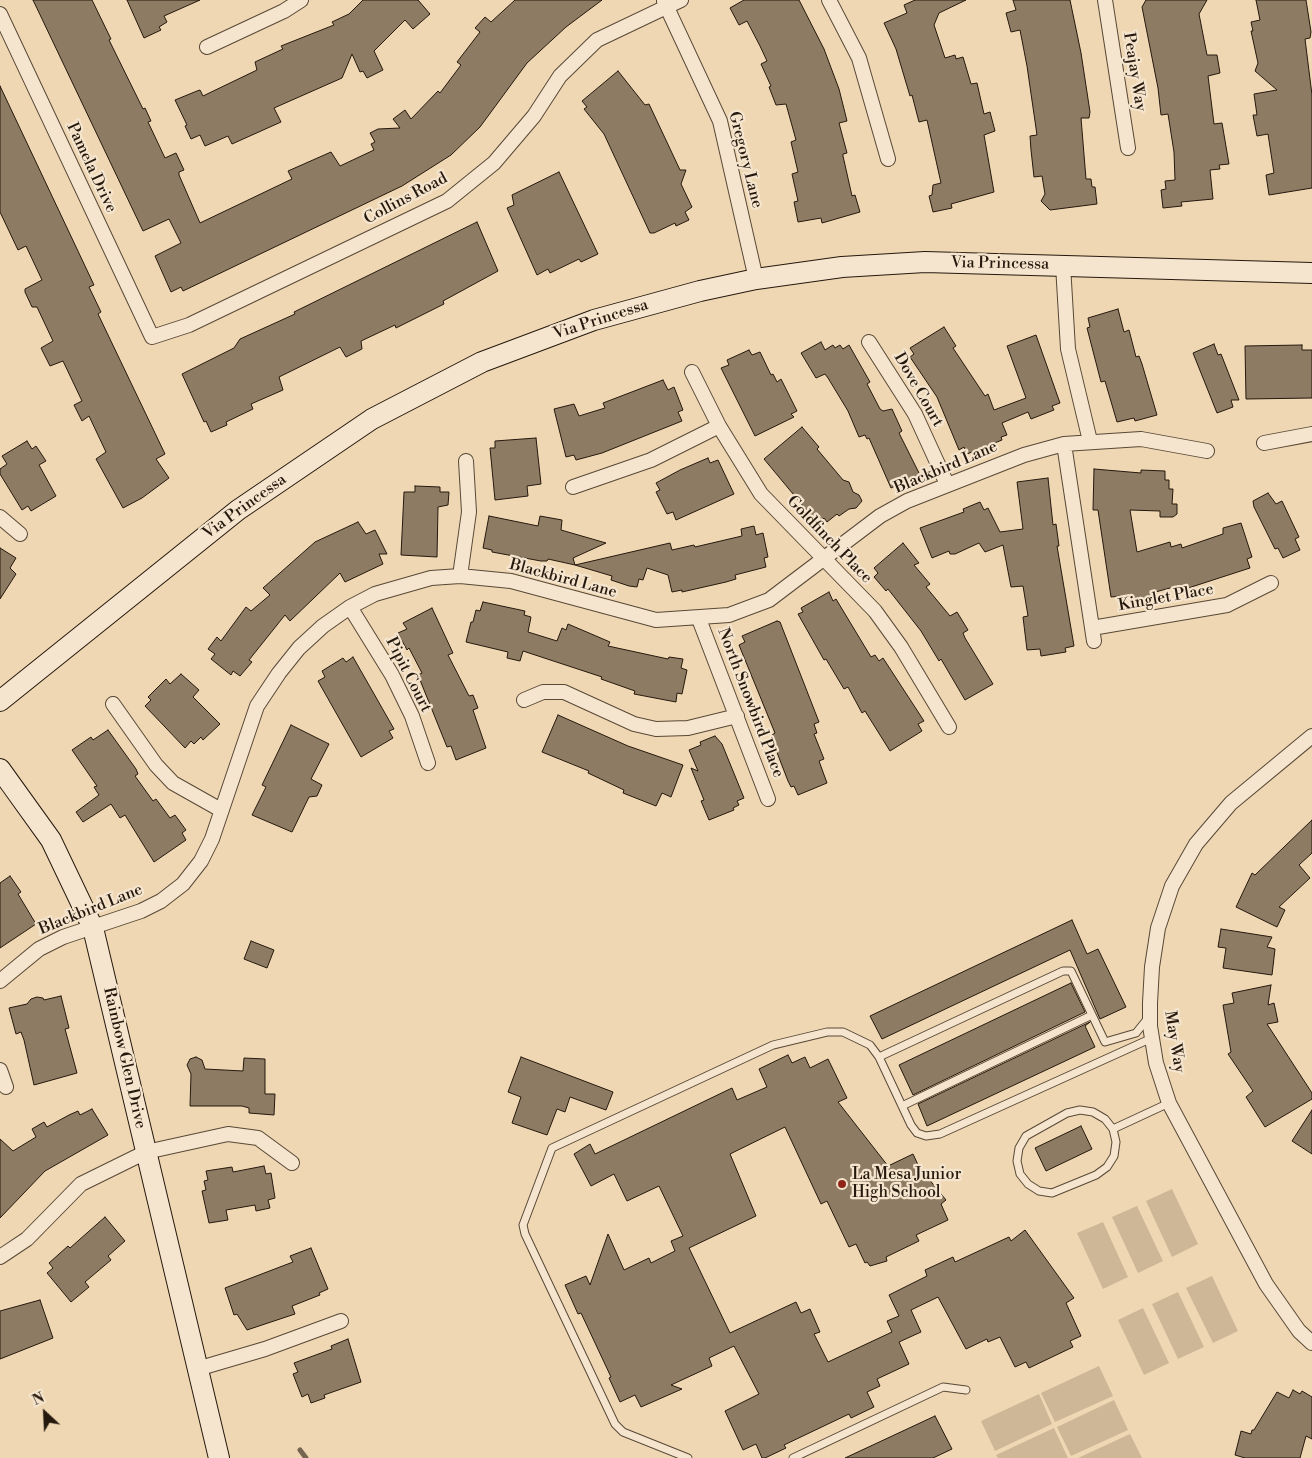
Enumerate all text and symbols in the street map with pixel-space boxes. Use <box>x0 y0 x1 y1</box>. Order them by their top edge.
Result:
street label: Peajay Way <box>1118 31 1150 113</box>
street label: Gregory Lane <box>724 110 766 210</box>
street label: Pamela Drive <box>62 120 120 216</box>
street label: Collins Road <box>361 169 451 229</box>
street label: Via Princessa <box>951 254 1049 274</box>
street label: Via Princessa <box>551 296 651 344</box>
street label: Dove Court <box>889 350 947 430</box>
street label: Blackbird Lane <box>891 438 1001 498</box>
street label: Via Princessa <box>200 470 290 544</box>
street label: Goldfinch Place <box>782 492 876 588</box>
street label: Blackbird Lane <box>507 555 619 603</box>
street label: Kinglet Place <box>1117 580 1215 616</box>
street label: North Snowbird Place <box>713 625 787 781</box>
street label: Pipit Court <box>381 634 435 716</box>
street label: Blackbird Lane <box>36 880 146 940</box>
street label: Rainbow Glen Drive <box>98 985 150 1131</box>
street label: May Way <box>1160 1010 1188 1074</box>
place label: La Mesa Junior High School <box>852 1165 961 1203</box>
marker: La Mesa Junior High School <box>836 1178 848 1190</box>
north arrow <box>20 1388 70 1438</box>
text: N <box>30 1389 47 1410</box>

